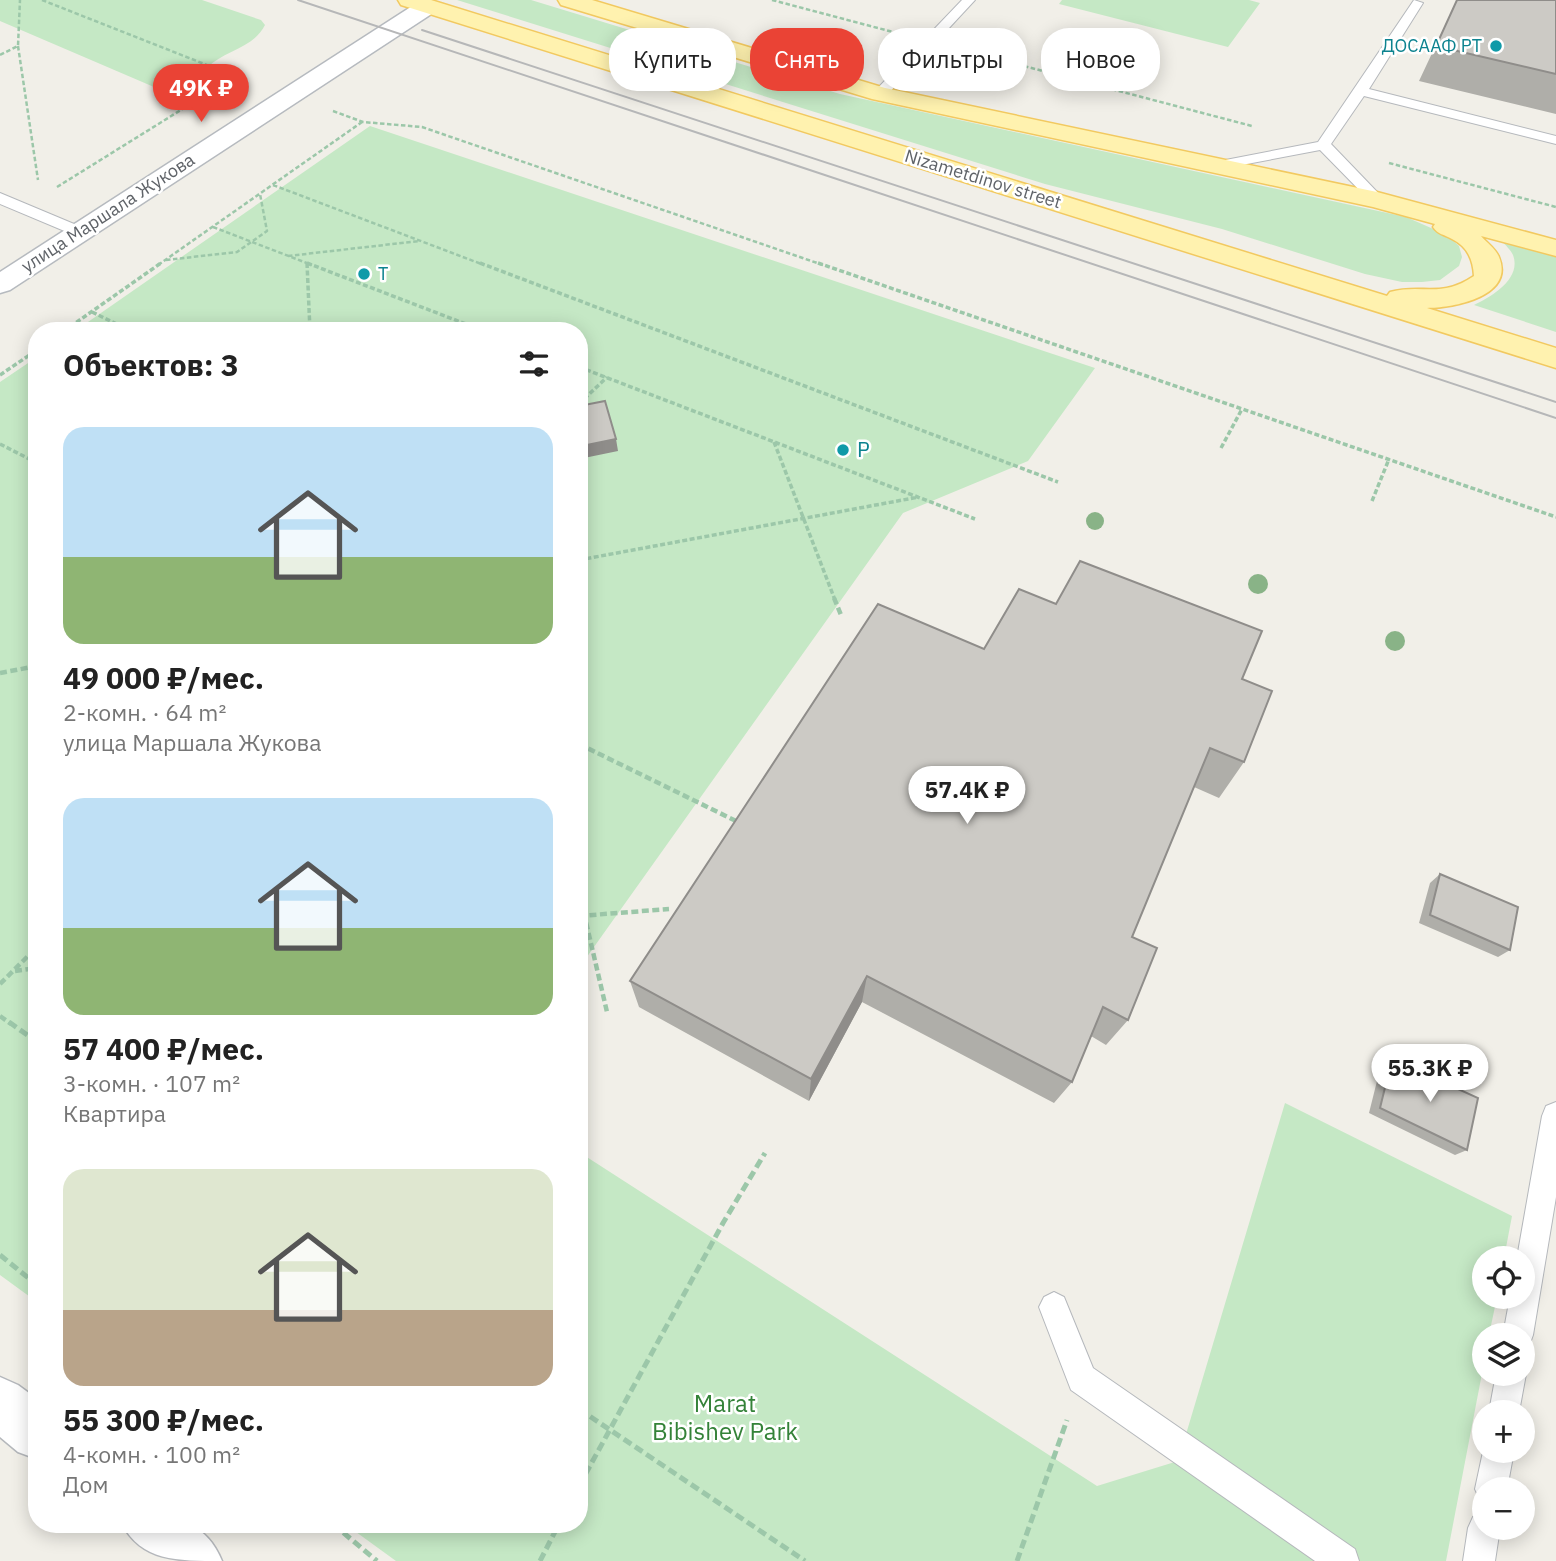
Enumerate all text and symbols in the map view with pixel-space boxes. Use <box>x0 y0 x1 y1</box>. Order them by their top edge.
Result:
chip: Купить <box>609 28 736 91</box>
chip: Снять <box>750 28 864 91</box>
chip: Фильтры <box>878 28 1027 91</box>
chip: Новое <box>1041 28 1160 91</box>
place label: ДОСААФ РТ <box>1382 34 1482 57</box>
marker: ДОСААФ РТ <box>1488 38 1504 54</box>
pin: 49K ₽ <box>152 64 250 124</box>
text: 49K ₽ <box>169 72 233 102</box>
street label: Nizametdinov street <box>902 144 1064 213</box>
street label: улица Маршала Жукова <box>17 148 199 277</box>
place label: Т <box>378 262 388 285</box>
marker: Т <box>356 266 372 282</box>
text: Объектов: 3 <box>63 345 239 384</box>
icon: filters <box>515 345 553 383</box>
place label: Р <box>857 435 870 463</box>
marker: Р <box>835 442 851 458</box>
icon: home <box>245 472 371 598</box>
text: 49 000 ₽/мес. <box>63 658 264 697</box>
text: 2-комн. · 64 m² <box>63 697 226 727</box>
text: улица Маршала Жукова <box>63 727 322 757</box>
pin: 57.4K ₽ <box>902 766 1032 826</box>
text: 57.4K ₽ <box>924 774 1010 804</box>
icon: home <box>245 843 371 969</box>
text: 57 400 ₽/мес. <box>63 1029 264 1068</box>
pin: 55.3K ₽ <box>1365 1044 1495 1104</box>
text: 55.3K ₽ <box>1387 1052 1473 1082</box>
text: 3-комн. · 107 m² <box>63 1068 240 1098</box>
text: Квартира <box>63 1098 166 1128</box>
icon: home <box>245 1214 371 1340</box>
map controls <box>1472 1246 1535 1540</box>
button: locate <box>1472 1246 1535 1309</box>
button: layers <box>1472 1323 1535 1386</box>
park label: Marat Bibishev Park <box>652 1387 798 1447</box>
text: 55 300 ₽/мес. <box>63 1400 264 1439</box>
button: + <box>1472 1400 1535 1463</box>
text: 4-комн. · 100 m² <box>63 1439 240 1469</box>
text: Дом <box>63 1469 108 1499</box>
button: − <box>1472 1477 1535 1540</box>

